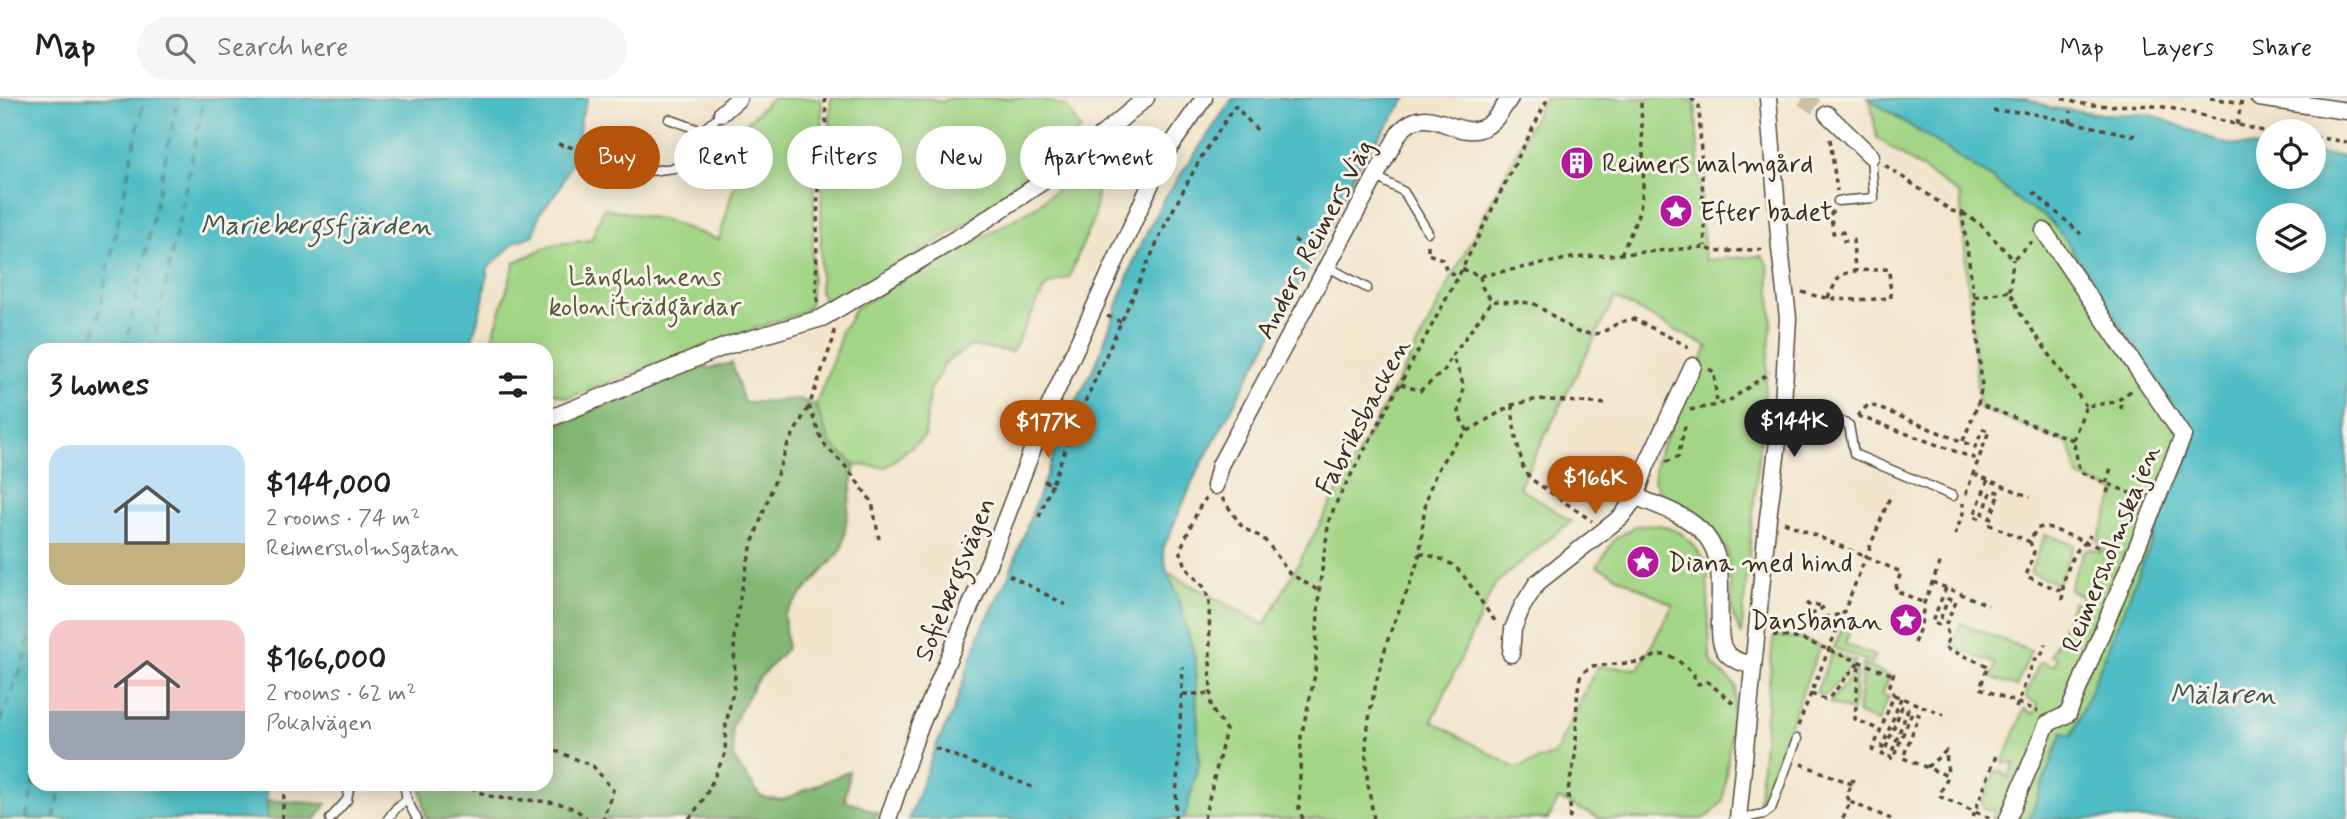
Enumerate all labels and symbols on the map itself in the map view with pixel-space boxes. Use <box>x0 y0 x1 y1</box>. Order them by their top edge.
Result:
street label: Anders Reimers Väg <box>1249 134 1383 346</box>
building icon: Reimers malmgård <box>1558 144 1596 182</box>
place label: Reimers malmgård <box>1602 148 1813 182</box>
place icon: Efter badet <box>1657 192 1695 230</box>
place label: Efter badet <box>1700 196 1832 230</box>
water label: Mariebergsfjärden <box>200 208 432 248</box>
park label: Långholmens koloniträdgårdar <box>549 261 742 328</box>
street label: Fabriksbacken <box>1308 333 1419 501</box>
pin: $177K <box>999 400 1097 460</box>
pin: $144K <box>1745 400 1843 459</box>
street label: Reimersholmskajen <box>2055 440 2169 657</box>
pin: $166K <box>1546 456 1644 516</box>
street label: Sofiebergsvägen <box>908 493 1007 668</box>
place icon: Diana med hind <box>1624 543 1662 581</box>
place label: Diana med hind <box>1668 547 1853 581</box>
place icon: Dansbanan <box>1887 601 1925 639</box>
place label: Dansbanan <box>1751 605 1882 639</box>
water label: Mälaren <box>2170 677 2276 714</box>

